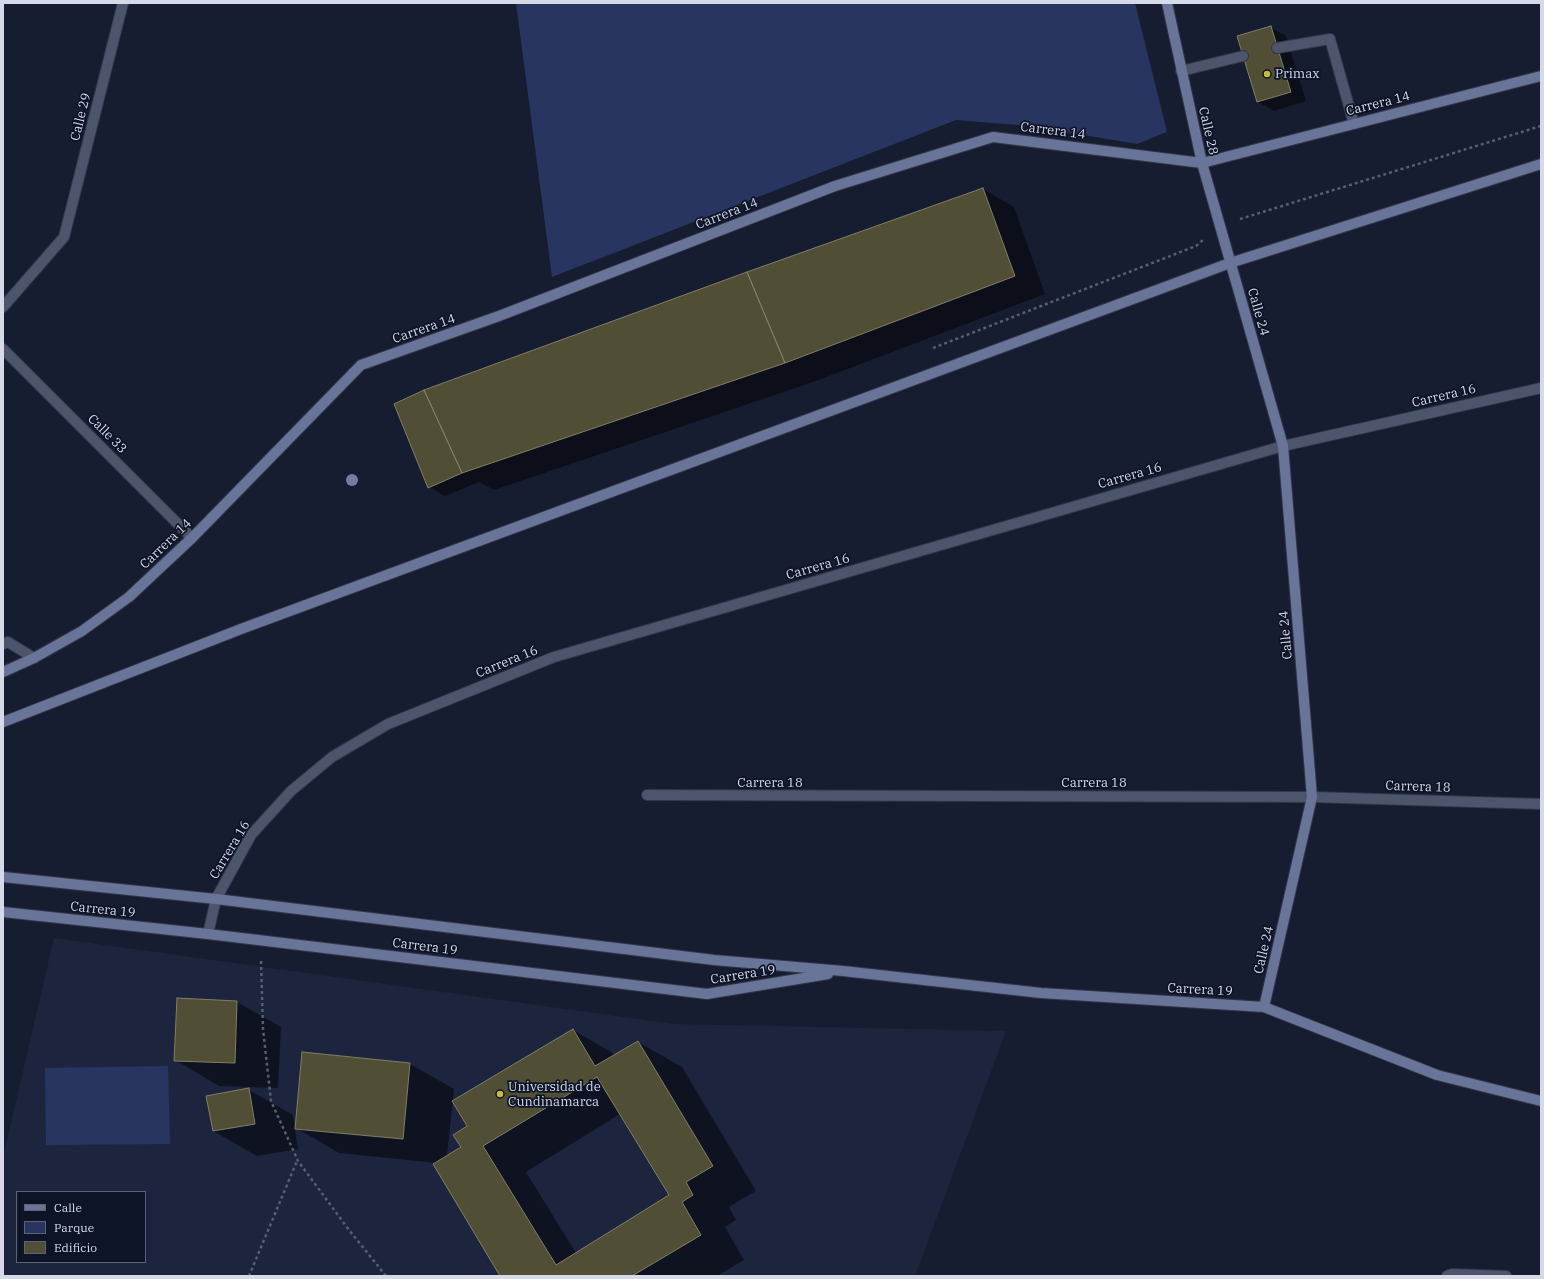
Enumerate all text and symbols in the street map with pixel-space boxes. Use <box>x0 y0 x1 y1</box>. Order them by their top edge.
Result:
place label: Primax <box>1275 66 1320 82</box>
marker: Primax <box>1262 69 1272 79</box>
street label: Carrera 14 <box>1344 89 1412 119</box>
street label: Calle 29 <box>68 91 94 143</box>
street label: Calle 28 <box>1195 105 1221 157</box>
street label: Carrera 14 <box>1020 119 1086 143</box>
street label: Carrera 14 <box>694 195 760 233</box>
street label: Calle 24 <box>1244 286 1272 338</box>
street label: Carrera 14 <box>391 311 457 347</box>
street label: Carrera 16 <box>1410 381 1478 411</box>
street label: Calle 33 <box>84 411 130 457</box>
street label: Carrera 16 <box>1096 459 1164 493</box>
street label: Carrera 14 <box>137 516 195 572</box>
street label: Carrera 16 <box>784 550 852 584</box>
street label: Calle 24 <box>1276 610 1296 660</box>
street label: Carrera 16 <box>474 643 540 681</box>
street label: Carrera 18 <box>737 775 803 791</box>
street label: Carrera 18 <box>1061 775 1127 791</box>
street label: Carrera 18 <box>1385 778 1451 796</box>
street label: Carrera 16 <box>206 818 254 882</box>
street label: Carrera 19 <box>70 899 136 921</box>
street label: Calle 24 <box>1251 924 1277 976</box>
street label: Carrera 19 <box>392 935 458 959</box>
street label: Carrera 19 <box>710 962 776 988</box>
street label: Carrera 19 <box>1167 981 1233 999</box>
place label: Universidad de Cundinamarca <box>508 1079 601 1110</box>
marker: Universidad de Cundinamarca <box>495 1089 505 1099</box>
legend <box>16 1191 146 1263</box>
text: Calle <box>54 1200 82 1215</box>
text: Parque <box>54 1220 94 1235</box>
text: Edificio <box>54 1240 97 1255</box>

